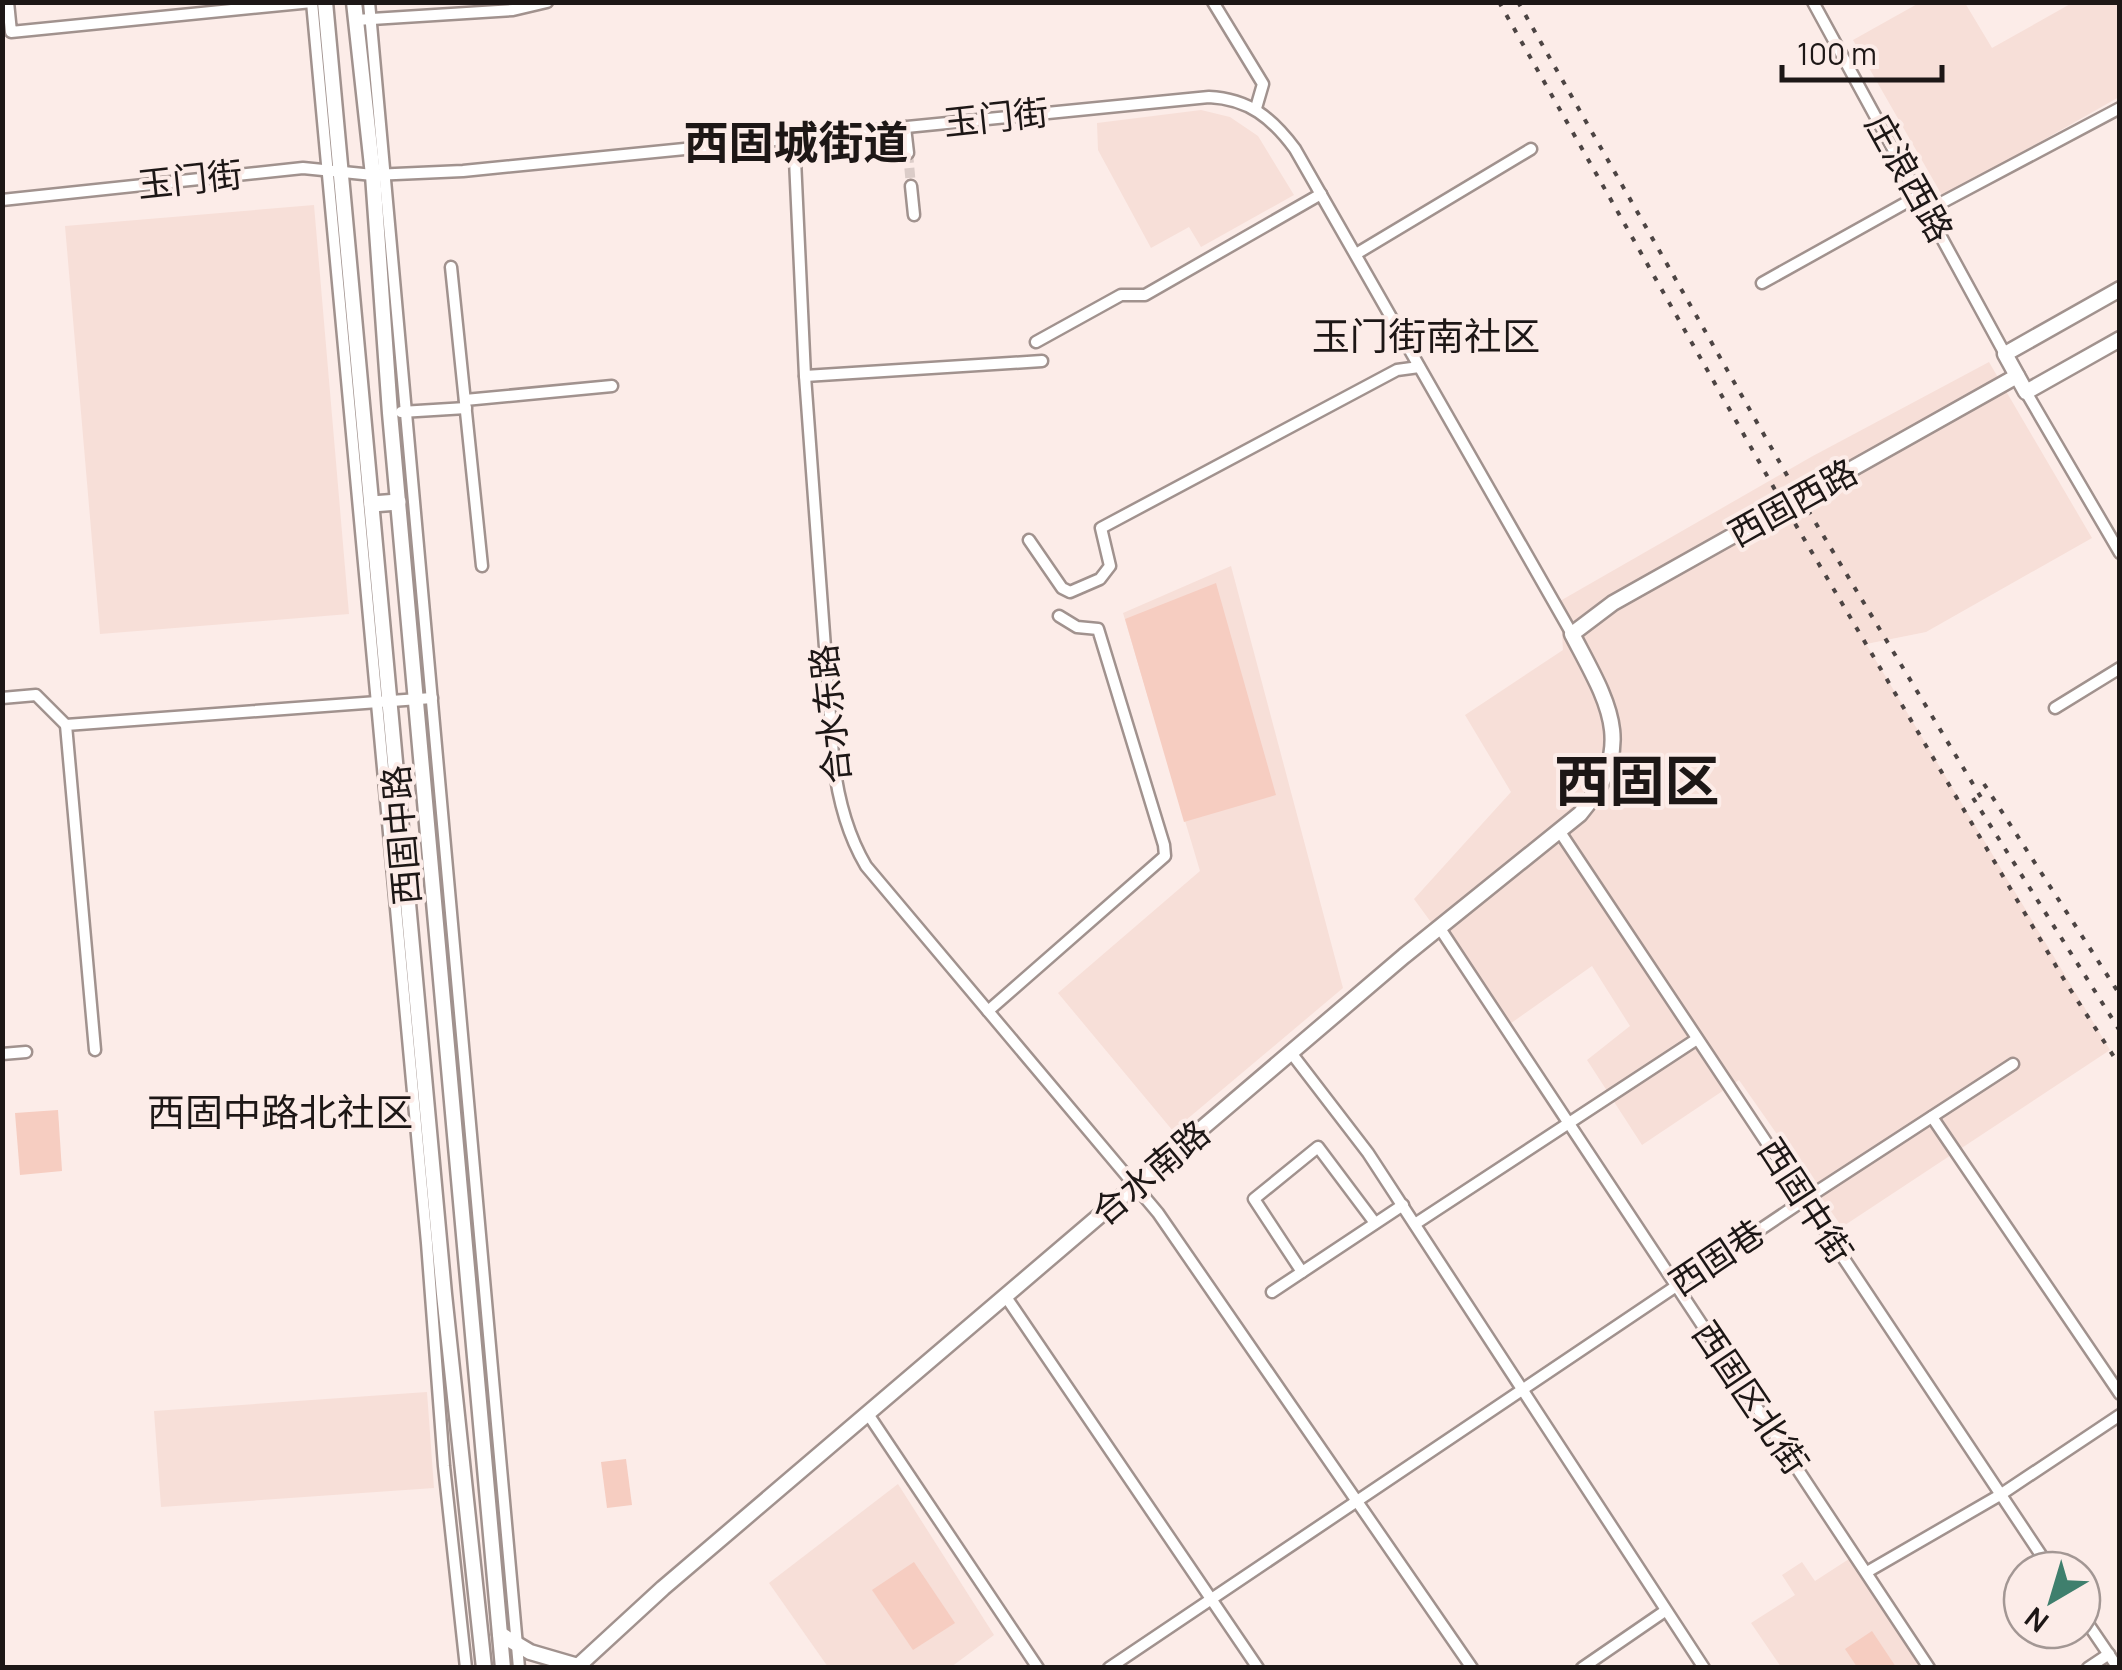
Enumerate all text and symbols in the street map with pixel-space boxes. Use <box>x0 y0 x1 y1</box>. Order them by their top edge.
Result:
scale bar <box>1782 20 1942 82</box>
text: 100 m <box>1797 33 1877 74</box>
street label: 玉门街 <box>941 88 1051 146</box>
street label: 庄浪西路 <box>1855 105 1965 250</box>
district label: 西固城街道 <box>683 111 909 173</box>
street label: 玉门街 <box>135 150 245 208</box>
district label: 玉门街南社区 <box>1312 309 1540 361</box>
street label: 西固西路 <box>1720 447 1865 557</box>
street label: 合水东路 <box>799 642 861 786</box>
district label: 西固区 <box>1554 742 1720 818</box>
street label: 西固中路 <box>371 763 431 907</box>
district label: 西固中路北社区 <box>147 1085 413 1137</box>
street label: 合水南路 <box>1081 1109 1219 1236</box>
street label: 西固中街 <box>1748 1129 1864 1272</box>
street label: 西固巷 <box>1659 1208 1773 1306</box>
street label: 西固区北街 <box>1682 1311 1820 1483</box>
north arrow <box>2002 1550 2102 1650</box>
text: N <box>2016 1599 2056 1642</box>

